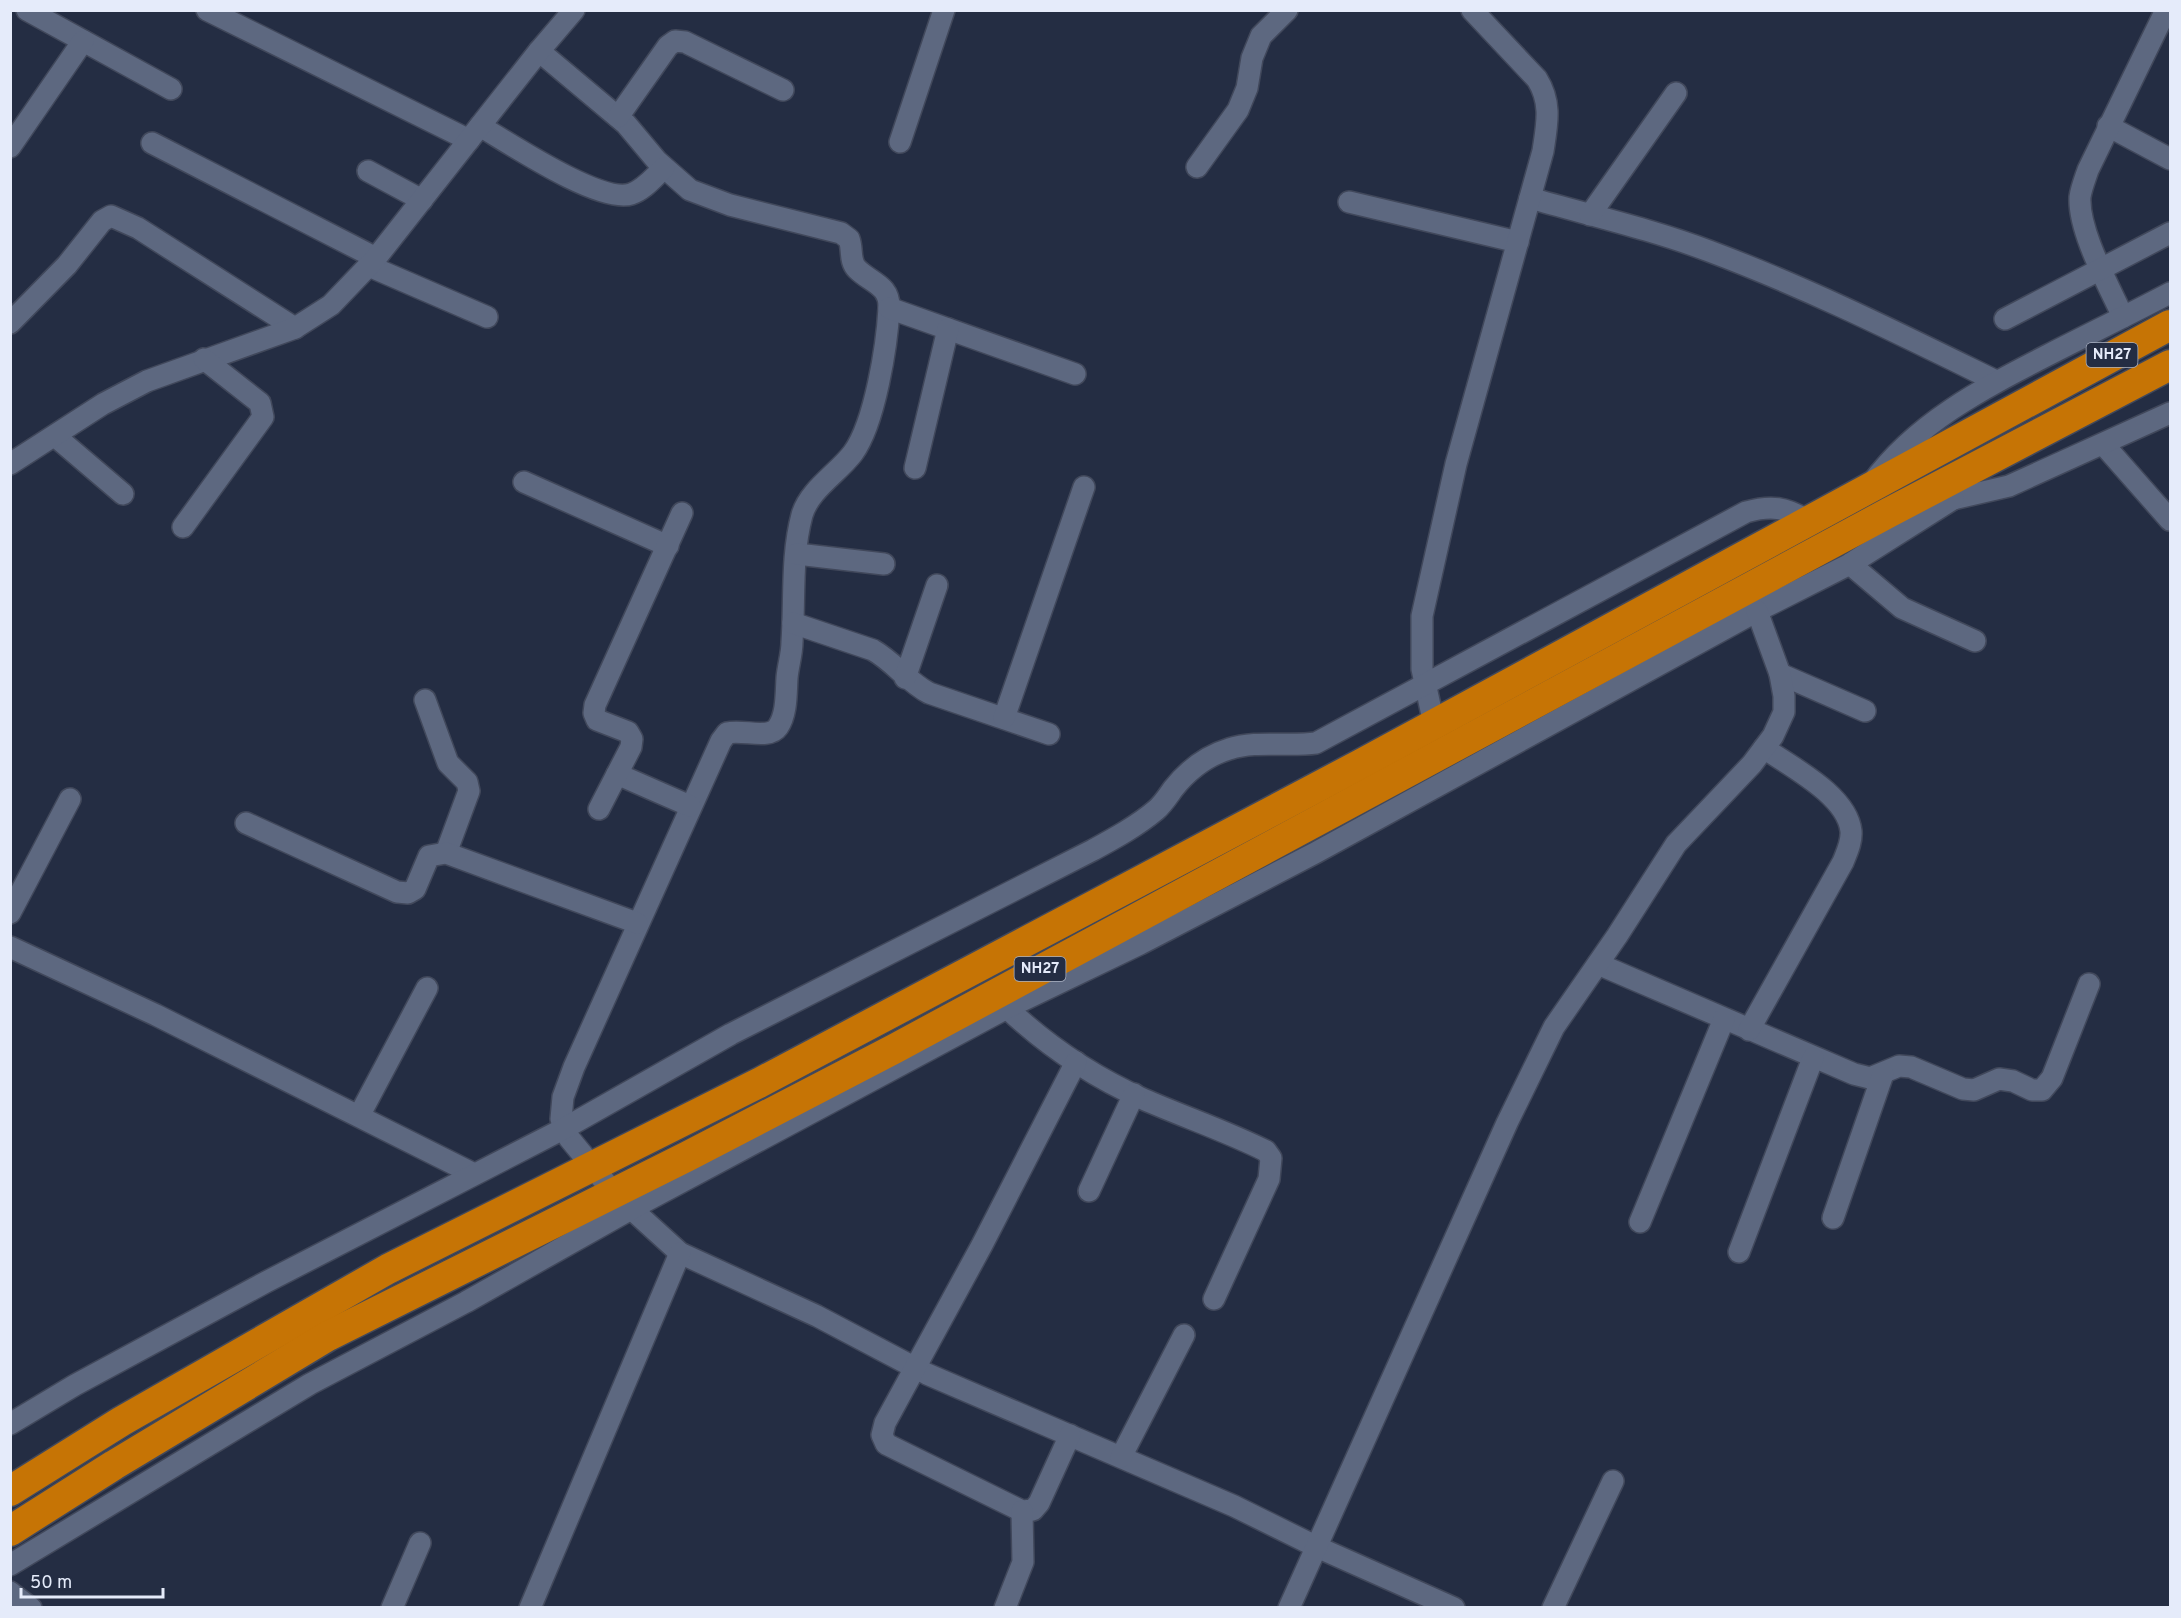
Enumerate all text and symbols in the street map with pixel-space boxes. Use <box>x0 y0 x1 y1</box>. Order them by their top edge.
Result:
road number: NH27 <box>2086 343 2138 367</box>
road number: NH27 <box>1014 957 1066 981</box>
scale bar <box>21 1561 164 1599</box>
text: 50 m <box>30 1572 72 1595</box>

